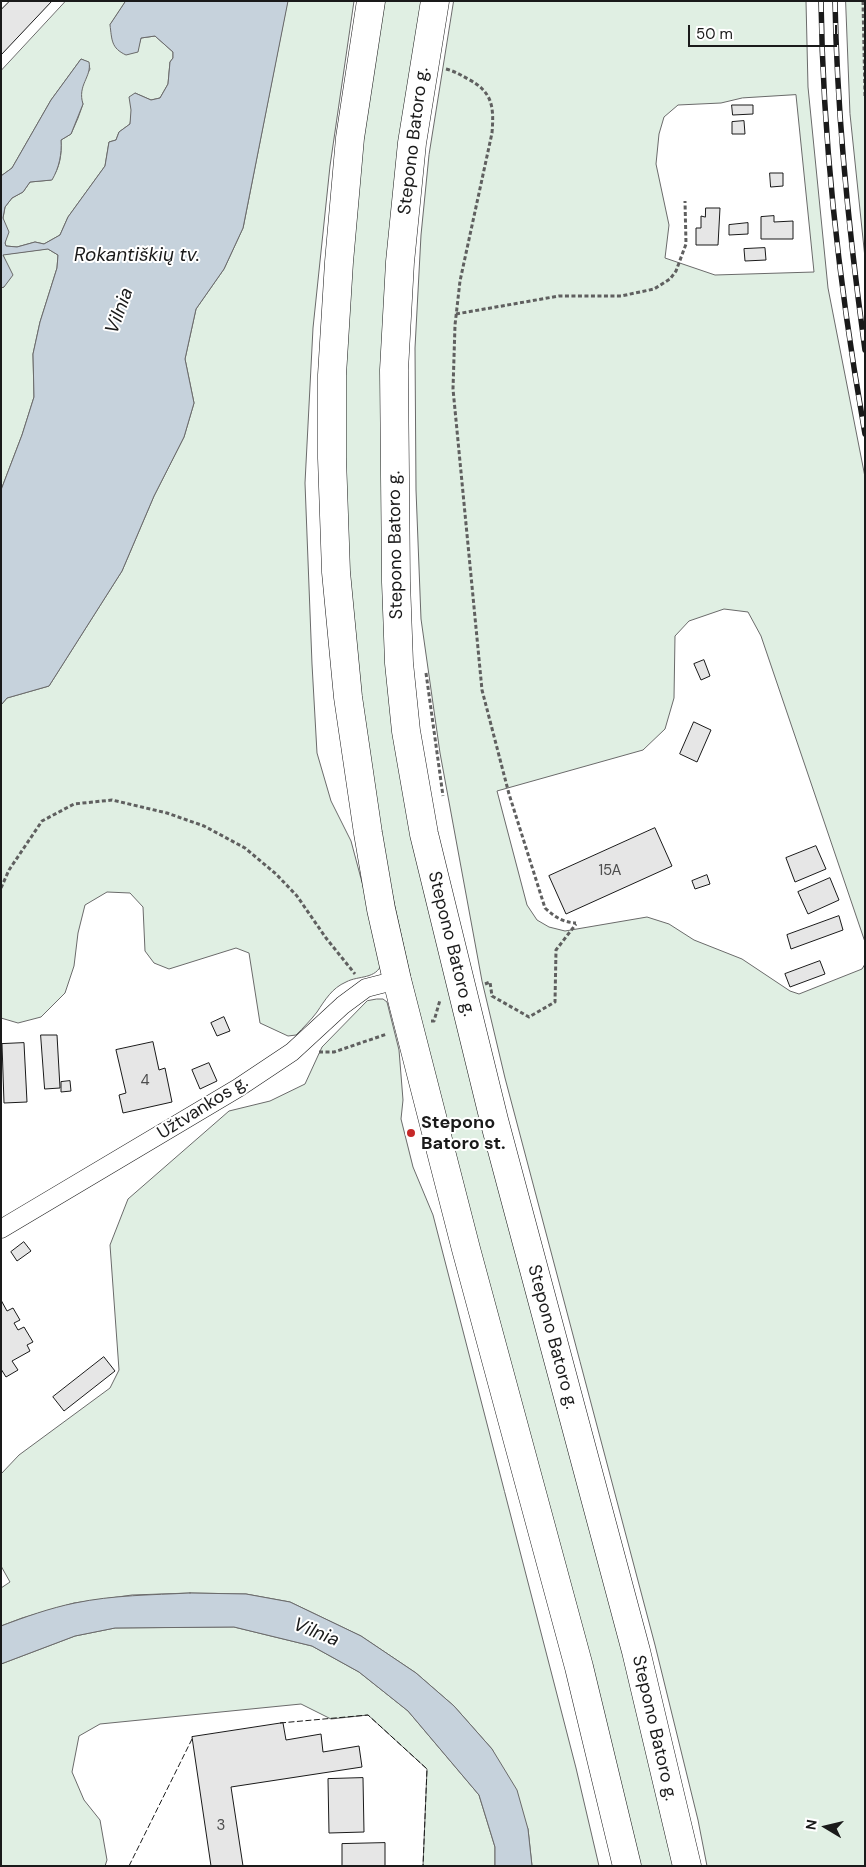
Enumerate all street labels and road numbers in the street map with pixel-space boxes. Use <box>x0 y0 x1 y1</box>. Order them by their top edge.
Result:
street label: Stepono Batoro g. <box>394 66 434 216</box>
street label: Stepono Batoro g. <box>384 471 408 619</box>
street label: Stepono Batoro g. <box>423 869 479 1019</box>
street label: Užtvankos g. <box>154 1072 252 1144</box>
street label: Stepono Batoro g. <box>522 1263 582 1411</box>
street label: Stepono Batoro g. <box>627 1653 681 1803</box>

